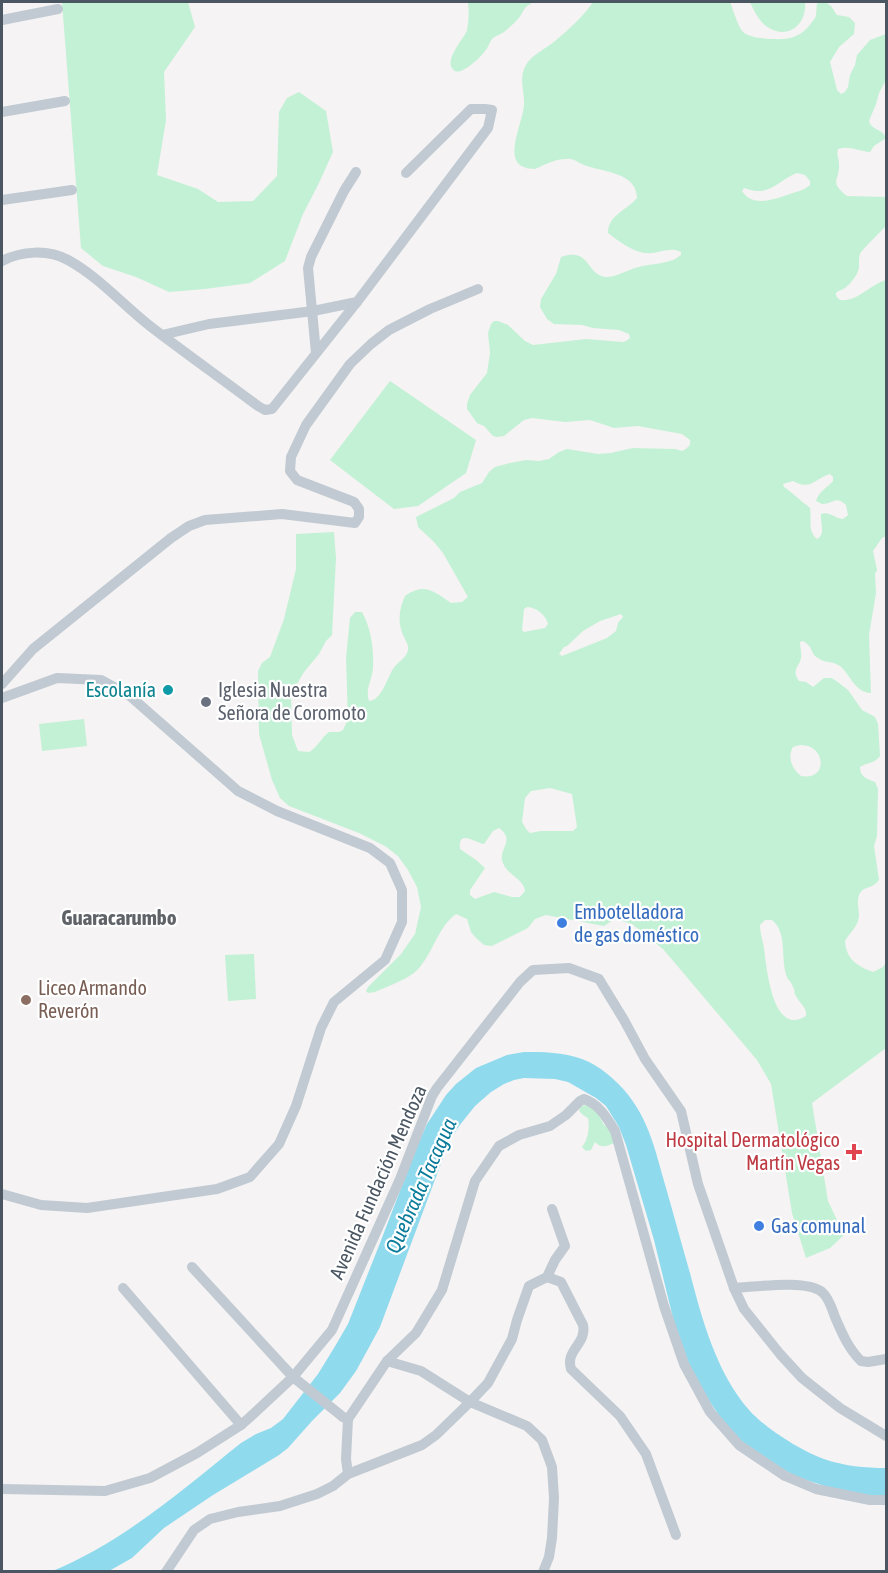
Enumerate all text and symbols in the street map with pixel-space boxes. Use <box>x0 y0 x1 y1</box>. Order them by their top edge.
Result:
place label: Escolanía <box>85 678 156 701</box>
place label: Iglesia Nuestra Señora de Coromoto <box>218 678 366 724</box>
marker: Escolanía <box>161 683 175 697</box>
marker: Iglesia Nuestra Señora de Coromoto <box>199 695 213 709</box>
place label: Embotelladora de gas doméstico <box>574 900 699 946</box>
district label: Guaracarumbo <box>61 905 177 929</box>
marker: Embotelladora de gas doméstico <box>555 916 569 930</box>
place label: Liceo Armando Reverón <box>38 976 147 1022</box>
marker: Liceo Armando Reverón <box>19 993 33 1007</box>
street label: Avenida Fundación Mendoza <box>324 1081 431 1282</box>
water label: Quebrada Tacagua <box>380 1114 461 1257</box>
place label: Hospital Dermatológico Martín Vegas <box>665 1128 840 1174</box>
marker: Hospital Dermatológico Martín Vegas <box>845 1143 863 1161</box>
place label: Gas comunal <box>771 1214 867 1237</box>
marker: Gas comunal <box>752 1219 766 1233</box>

